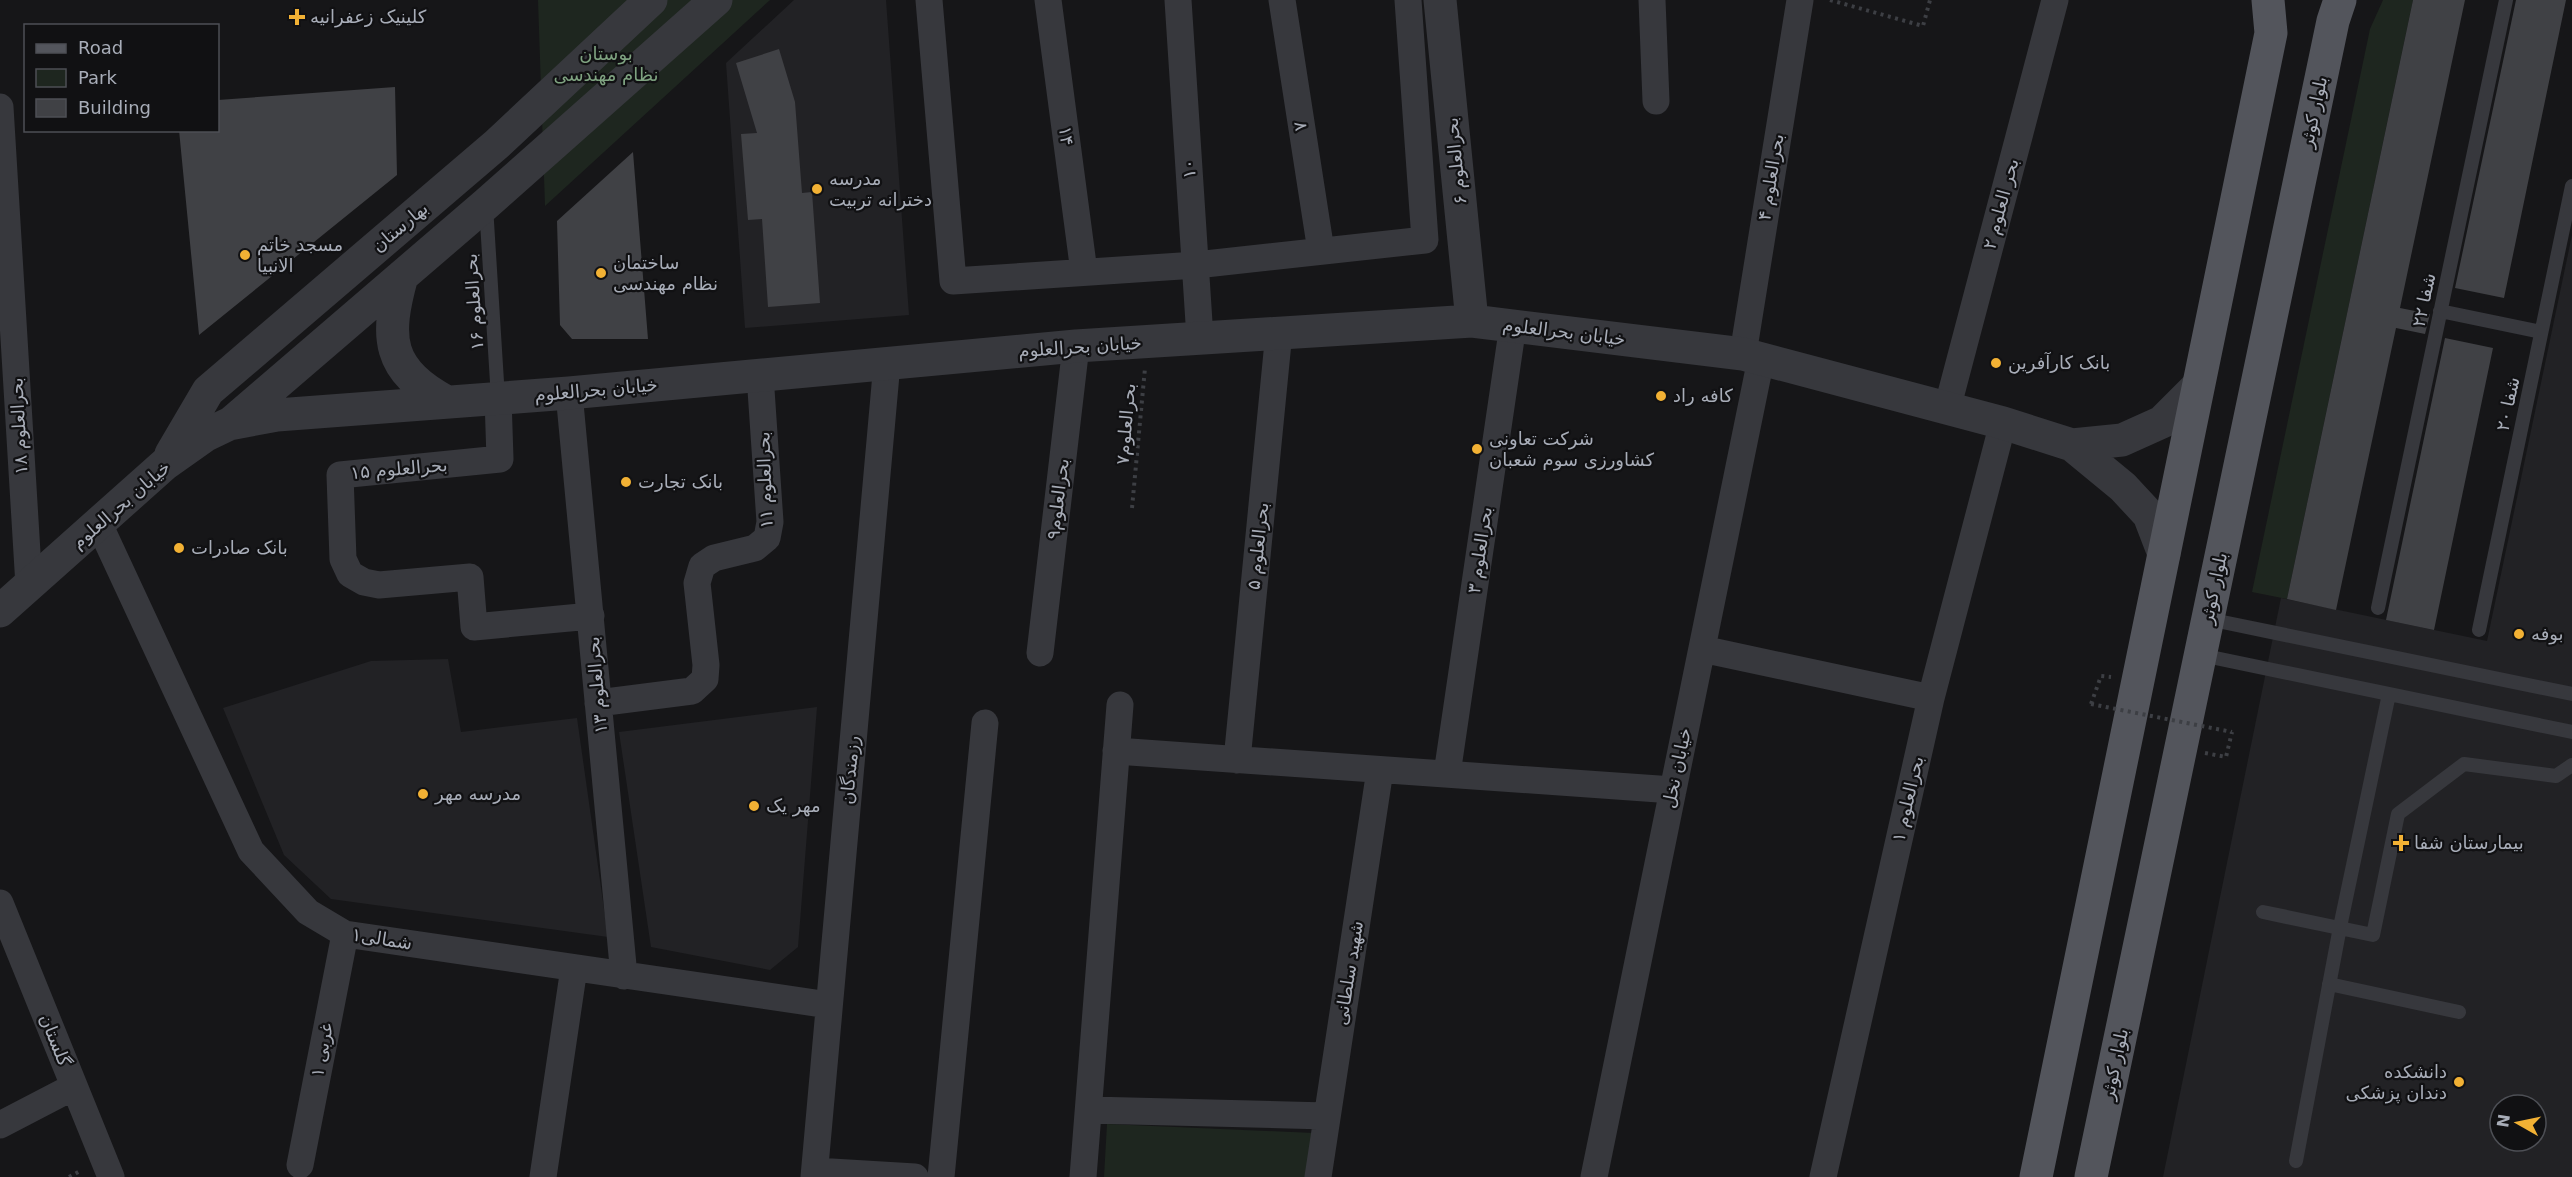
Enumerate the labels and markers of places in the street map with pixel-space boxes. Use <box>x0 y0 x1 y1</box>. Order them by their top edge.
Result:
place label: کلینیک زعفرانیه <box>310 6 427 28</box>
marker: کلینیک زعفرانیه <box>288 8 306 26</box>
place label: مدرسه دخترانه تربیت <box>829 168 932 211</box>
marker: مدرسه دخترانه تربیت <box>810 182 824 196</box>
place label: مسجد خاتم الانبیا <box>257 234 343 276</box>
marker: مسجد خاتم الانبیا <box>238 248 252 262</box>
place label: ساختمان نظام مهندسی <box>613 252 718 295</box>
marker: ساختمان نظام مهندسی <box>594 266 608 280</box>
place label: بانک کارآفرین <box>2008 351 2110 374</box>
marker: بانک کارآفرین <box>1989 356 2003 370</box>
place label: کافه راد <box>1673 385 1733 406</box>
marker: کافه راد <box>1654 389 1668 403</box>
place label: شرکت تعاونی کشاورزی سوم شعبان <box>1489 428 1655 471</box>
marker: شرکت تعاونی کشاورزی سوم شعبان <box>1470 442 1484 456</box>
place label: بانک تجارت <box>638 471 723 492</box>
marker: بانک تجارت <box>619 475 633 489</box>
place label: بانک صادرات <box>191 537 288 558</box>
marker: بانک صادرات <box>172 541 186 555</box>
place label: بوفه <box>2531 623 2564 645</box>
marker: بوفه <box>2512 627 2526 641</box>
place label: مدرسه مهر <box>434 783 521 805</box>
marker: مدرسه مهر <box>416 787 430 801</box>
place label: مهر یک <box>766 795 821 817</box>
marker: مهر یک <box>747 799 761 813</box>
place label: بیمارستان شفا <box>2414 832 2524 853</box>
marker: بیمارستان شفا <box>2392 834 2410 852</box>
place label: دانشکده دندان پزشکی <box>2346 1061 2447 1104</box>
marker: دانشکده دندان پزشکی <box>2452 1075 2466 1089</box>

